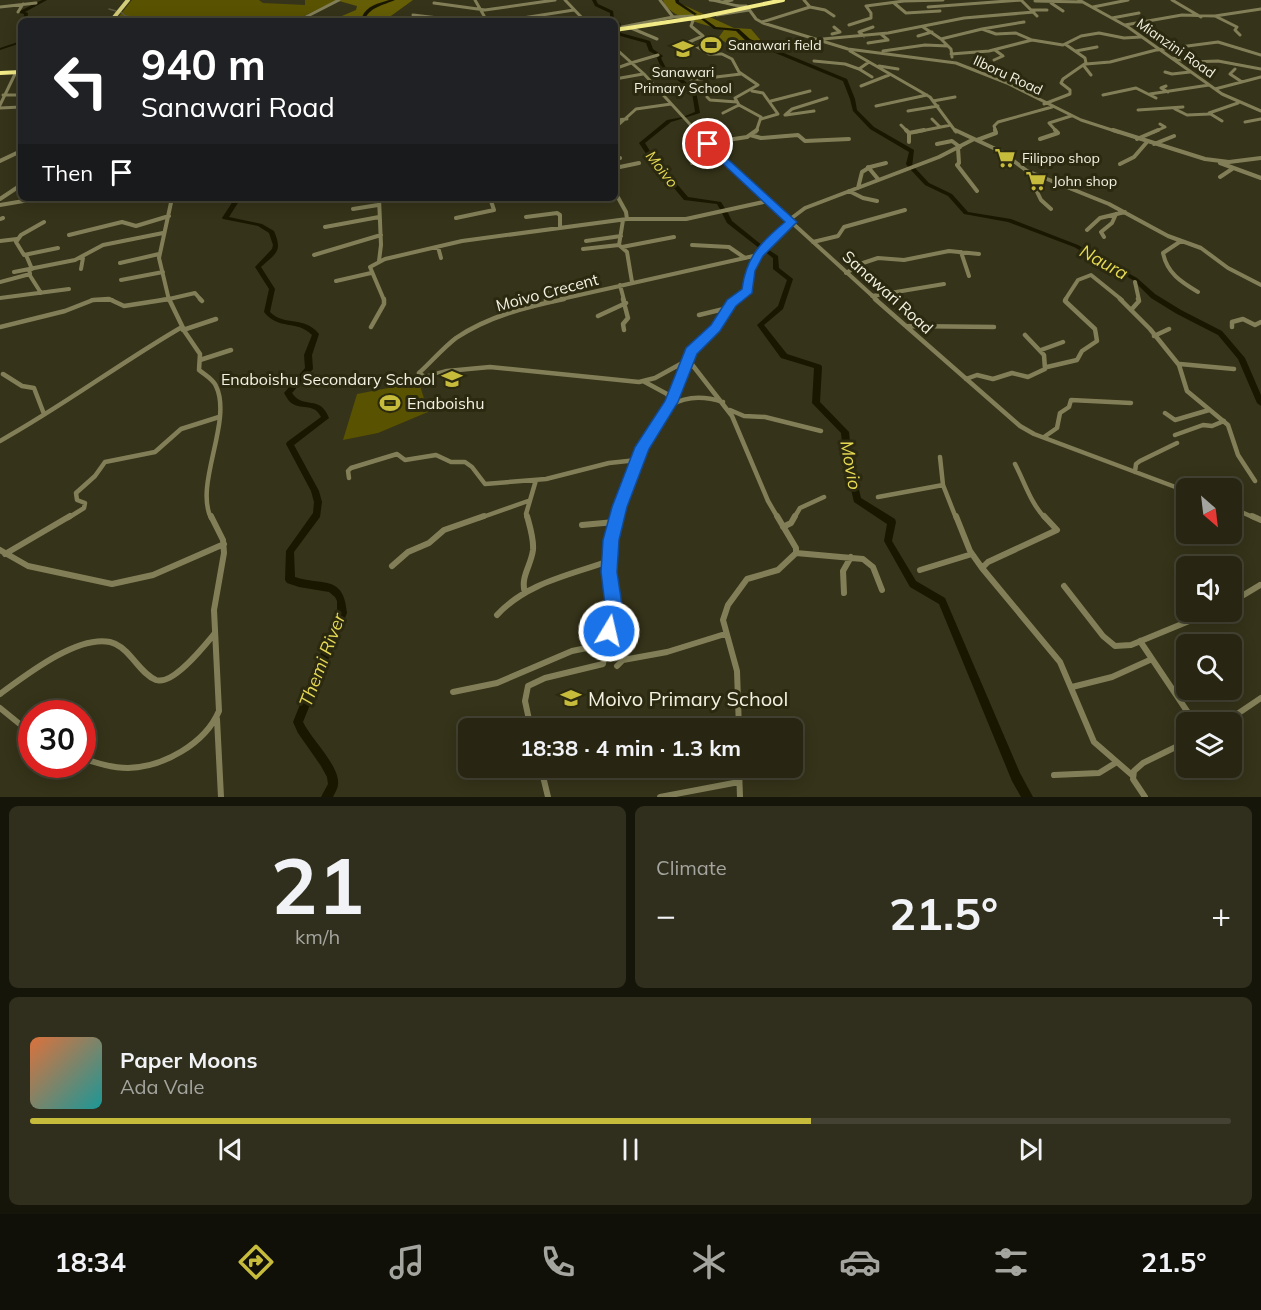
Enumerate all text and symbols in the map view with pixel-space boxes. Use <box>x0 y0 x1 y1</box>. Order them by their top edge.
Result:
street label: Mianzini Road <box>1133 14 1219 82</box>
sports icon: Sanawari field <box>699 33 723 57</box>
place label: Sanawari field <box>728 36 822 54</box>
school or university icon: Sanawari Primary School <box>671 37 695 61</box>
text: 940 m <box>141 38 266 91</box>
icon: left <box>42 42 120 120</box>
street label: Ilboru Road <box>970 51 1046 99</box>
place label: Sanawari Primary School <box>634 63 732 97</box>
text: Sanawari Road <box>141 90 335 124</box>
pin <box>682 118 733 169</box>
icon: arrive <box>691 127 724 160</box>
supermarket icon: Filippo shop <box>993 146 1017 170</box>
water label: Moivo <box>642 147 683 192</box>
place label: Filippo shop <box>1022 149 1100 167</box>
icon: arrive <box>105 156 138 189</box>
text: Then <box>42 159 93 187</box>
supermarket icon: John shop <box>1024 169 1048 193</box>
place label: John shop <box>1053 172 1117 190</box>
water label: Naura <box>1076 239 1132 285</box>
street label: Sanawari Road <box>839 246 937 338</box>
street label: Moivo Crecent <box>494 269 601 315</box>
school or university icon: Enaboishu Secondary School <box>440 367 464 391</box>
place label: Enaboishu Secondary School <box>221 369 435 389</box>
sports icon: Enaboishu <box>378 391 402 415</box>
place label: Enaboishu <box>407 393 484 413</box>
water label: Movio <box>835 439 867 491</box>
north arrow <box>1176 478 1242 544</box>
map controls <box>1176 478 1242 778</box>
button: sound <box>1176 556 1242 622</box>
position arrow <box>577 599 641 663</box>
water label: Themi River <box>294 609 351 710</box>
button: search <box>1176 634 1242 700</box>
school or university icon: Moivo Primary School <box>559 686 583 710</box>
place label: Moivo Primary School <box>588 686 788 711</box>
speed limit sign: 30 <box>18 700 96 778</box>
button: layers <box>1176 712 1242 778</box>
text: 18:38 · 4 min · 1.3 km <box>520 734 741 762</box>
text: 21 <box>271 836 364 934</box>
text: Climate <box>656 855 727 880</box>
text: 21.5° <box>889 885 998 941</box>
text: − <box>656 894 676 935</box>
text: + <box>1211 894 1231 935</box>
text: km/h <box>295 924 340 949</box>
text: Paper Moons <box>120 1046 258 1074</box>
text: Ada Vale <box>120 1074 204 1099</box>
icon: previous <box>214 1133 247 1166</box>
icon: pause <box>614 1133 647 1166</box>
icon: next <box>1014 1133 1047 1166</box>
icon: directions <box>235 1241 277 1283</box>
icon: music <box>386 1241 428 1283</box>
icon: phone <box>537 1241 579 1283</box>
icon: climate <box>688 1241 730 1283</box>
icon: car <box>839 1241 881 1283</box>
icon: filters <box>990 1241 1032 1283</box>
text: 18:34 <box>54 1245 126 1279</box>
text: 21.5° <box>1141 1245 1206 1279</box>

